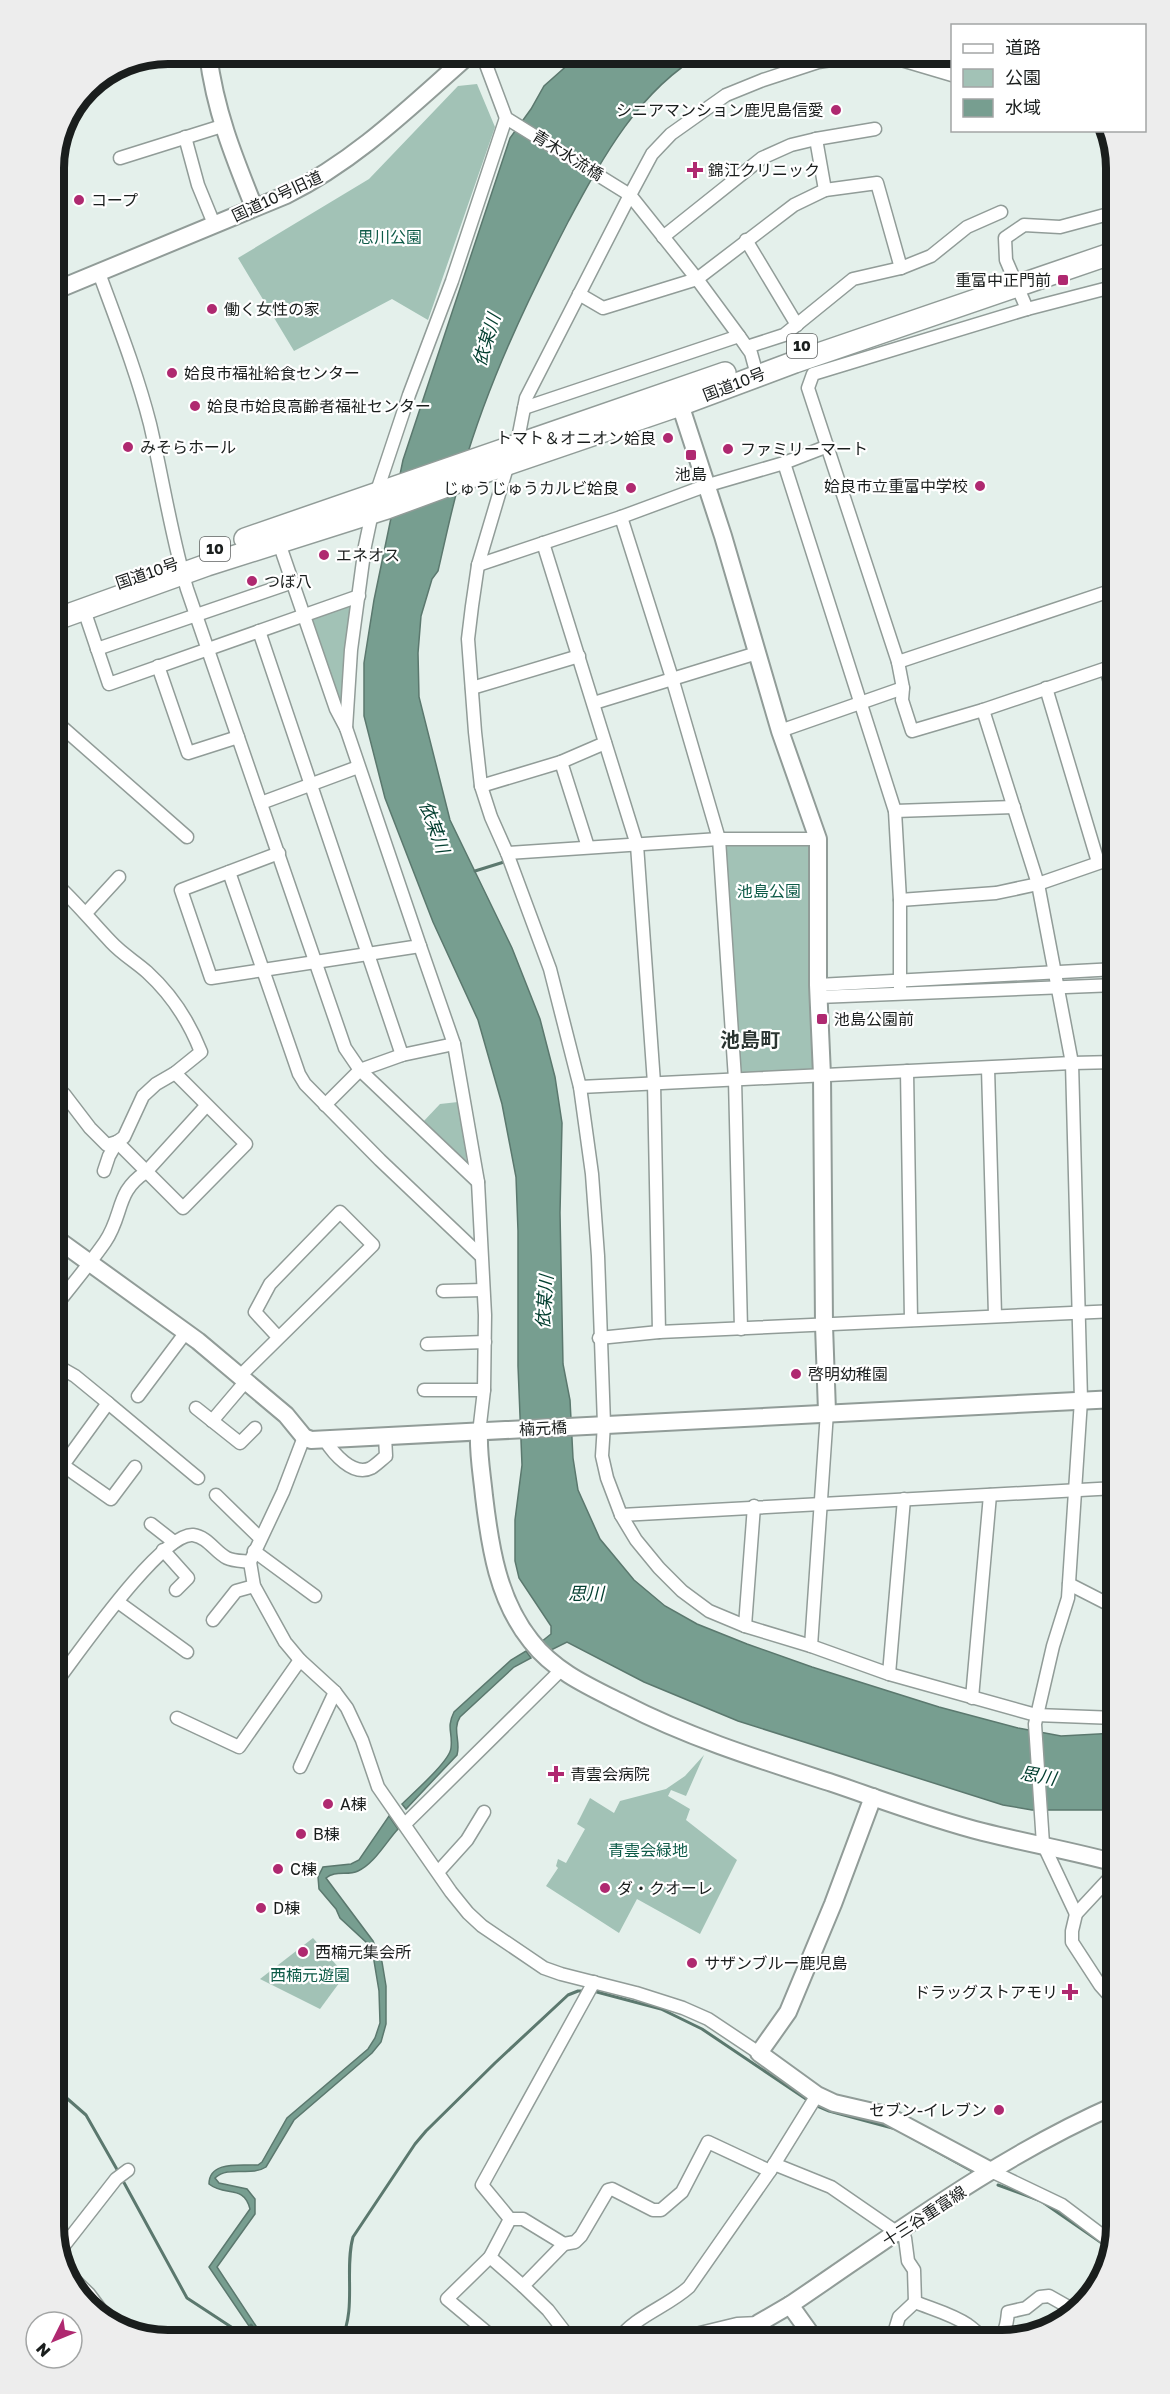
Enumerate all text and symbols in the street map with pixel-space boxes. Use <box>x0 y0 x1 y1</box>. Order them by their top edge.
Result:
legend <box>951 24 1146 132</box>
text: 道路 <box>1005 36 1041 58</box>
text: 公園 <box>1005 66 1041 88</box>
text: 水域 <box>1005 96 1041 118</box>
place label: シニアマンション鹿児島信愛 <box>616 100 824 120</box>
marker: シニアマンション鹿児島信愛 <box>829 103 843 117</box>
street label: 青木水流橋 <box>529 125 607 185</box>
place label: 錦江クリニック <box>708 160 820 180</box>
marker: 錦江クリニック <box>686 161 704 179</box>
street label: 国道10号旧道 <box>229 166 325 226</box>
place label: コープ <box>91 190 138 210</box>
marker: コープ <box>72 193 86 207</box>
park label: 思川公園 <box>358 227 422 247</box>
place label: 重富中正門前 <box>955 270 1051 290</box>
marker: 重富中正門前 <box>1056 273 1070 287</box>
place label: 働く女性の家 <box>224 299 320 319</box>
marker: 働く女性の家 <box>205 302 219 316</box>
water label: 依某川 <box>468 309 505 369</box>
road number: 10 <box>787 334 817 358</box>
place label: 姶良市福祉給食センター <box>184 363 360 383</box>
street label: 国道10号 <box>700 363 768 405</box>
marker: 姶良市福祉給食センター <box>165 366 179 380</box>
place label: 姶良市姶良高齢者福祉センター <box>207 396 431 416</box>
marker: 姶良市姶良高齢者福祉センター <box>188 399 202 413</box>
place label: トマト＆オニオン姶良 <box>496 428 656 448</box>
marker: トマト＆オニオン姶良 <box>661 431 675 445</box>
place label: みそらホール <box>140 437 236 457</box>
place label: ファミリーマート <box>740 439 868 459</box>
marker: みそらホール <box>121 440 135 454</box>
marker: ファミリーマート <box>721 442 735 456</box>
marker: 池島 <box>684 448 698 462</box>
place label: 池島 <box>675 464 707 484</box>
place label: 姶良市立重富中学校 <box>824 476 968 496</box>
place label: じゅうじゅうカルビ姶良 <box>443 478 619 498</box>
marker: 姶良市立重富中学校 <box>973 479 987 493</box>
marker: じゅうじゅうカルビ姶良 <box>624 481 638 495</box>
road number: 10 <box>200 537 230 561</box>
place label: エネオス <box>336 545 400 565</box>
marker: エネオス <box>317 548 331 562</box>
street label: 国道10号 <box>113 553 181 593</box>
place label: つぼ八 <box>264 571 312 591</box>
marker: つぼ八 <box>245 574 259 588</box>
water label: 依某川 <box>415 798 455 858</box>
park label: 池島公園 <box>737 881 801 901</box>
place label: 池島公園前 <box>834 1009 914 1029</box>
marker: 池島公園前 <box>815 1012 829 1026</box>
district label: 池島町 <box>720 1027 780 1051</box>
water label: 依某川 <box>531 1272 557 1330</box>
place label: 啓明幼稚園 <box>808 1364 888 1384</box>
marker: 啓明幼稚園 <box>789 1367 803 1381</box>
street label: 楠元橋 <box>519 1417 567 1439</box>
water label: 思川 <box>568 1582 606 1604</box>
water label: 思川 <box>1019 1761 1060 1789</box>
place label: 青雲会病院 <box>570 1764 650 1784</box>
marker: 青雲会病院 <box>547 1765 565 1783</box>
place label: A棟 <box>340 1794 367 1814</box>
marker: A棟 <box>321 1797 335 1811</box>
place label: B棟 <box>313 1824 340 1844</box>
marker: B棟 <box>294 1827 308 1841</box>
park label: 青雲会緑地 <box>608 1840 688 1860</box>
place label: C棟 <box>290 1859 317 1879</box>
marker: C棟 <box>271 1862 285 1876</box>
place label: ダ・クオーレ <box>617 1878 713 1898</box>
marker: ダ・クオーレ <box>598 1881 612 1895</box>
place label: D棟 <box>273 1898 300 1918</box>
marker: D棟 <box>254 1901 268 1915</box>
place label: 西楠元集会所 <box>315 1942 411 1962</box>
marker: 西楠元集会所 <box>296 1945 310 1959</box>
place label: サザンブルー鹿児島 <box>704 1953 848 1973</box>
marker: サザンブルー鹿児島 <box>685 1956 699 1970</box>
park label: 西楠元遊園 <box>270 1965 350 1985</box>
place label: ドラッグストアモリ <box>914 1982 1058 2002</box>
marker: ドラッグストアモリ <box>1063 1985 1077 1999</box>
place label: セブン-イレブン <box>869 2100 987 2120</box>
marker: セブン-イレブン <box>992 2103 1006 2117</box>
street label: 十三谷重富線 <box>878 2181 970 2251</box>
north arrow <box>24 2310 84 2370</box>
text: N <box>32 2339 54 2362</box>

